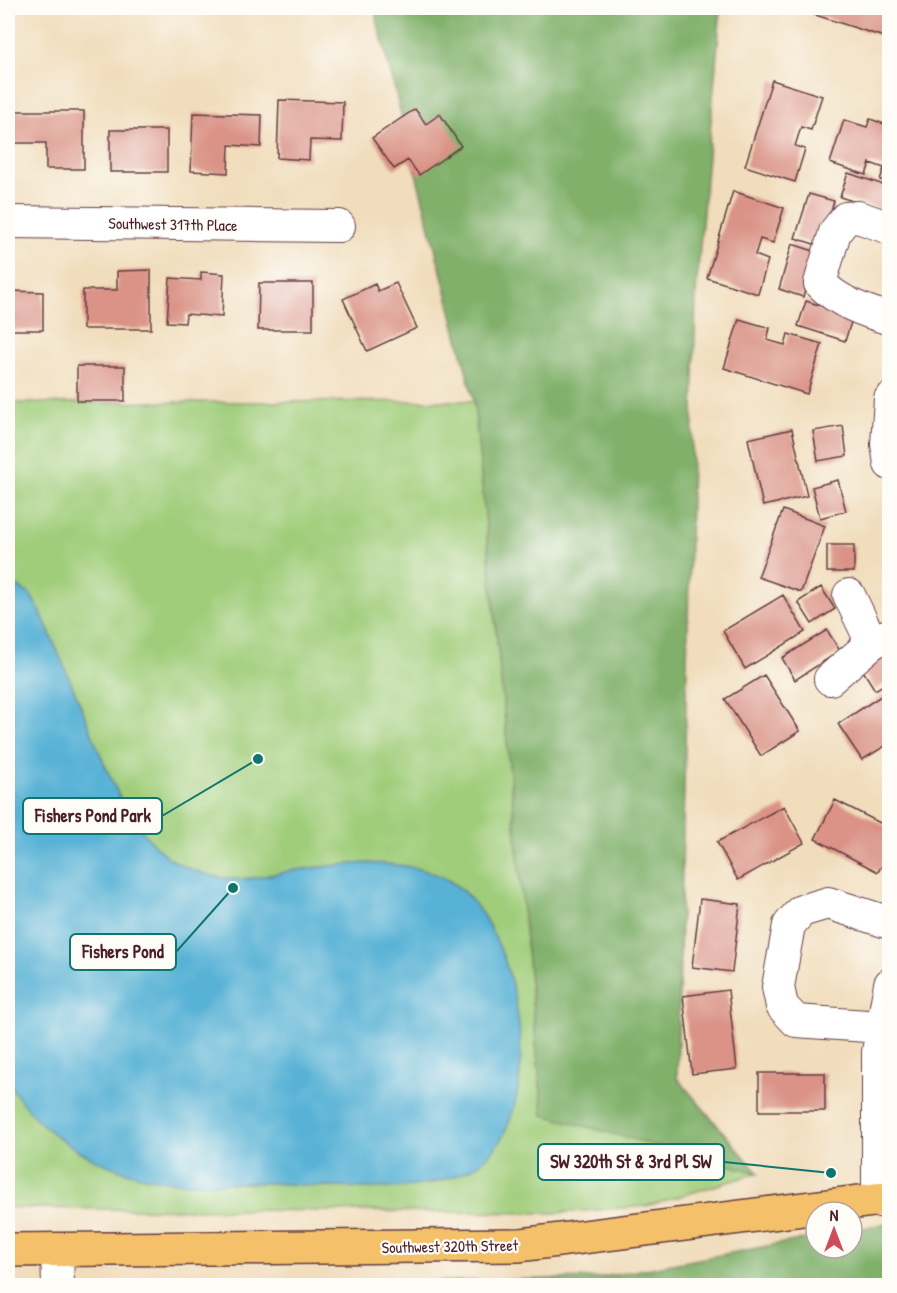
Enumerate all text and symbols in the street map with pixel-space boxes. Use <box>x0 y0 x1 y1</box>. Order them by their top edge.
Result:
street label: Southwest 317th Place <box>108 212 238 236</box>
callout: Fishers Pond Park <box>23 798 162 834</box>
text: Fishers Pond Park <box>34 803 151 828</box>
callout: Fishers Pond <box>70 934 176 970</box>
text: Fishers Pond <box>81 939 164 964</box>
callout: SW 320th St & 3rd Pl SW <box>538 1144 724 1180</box>
text: SW 320th St & 3rd Pl SW <box>550 1149 713 1174</box>
north arrow <box>804 1200 864 1260</box>
text: N <box>830 1204 839 1226</box>
street label: Southwest 320th Street <box>382 1234 519 1258</box>

